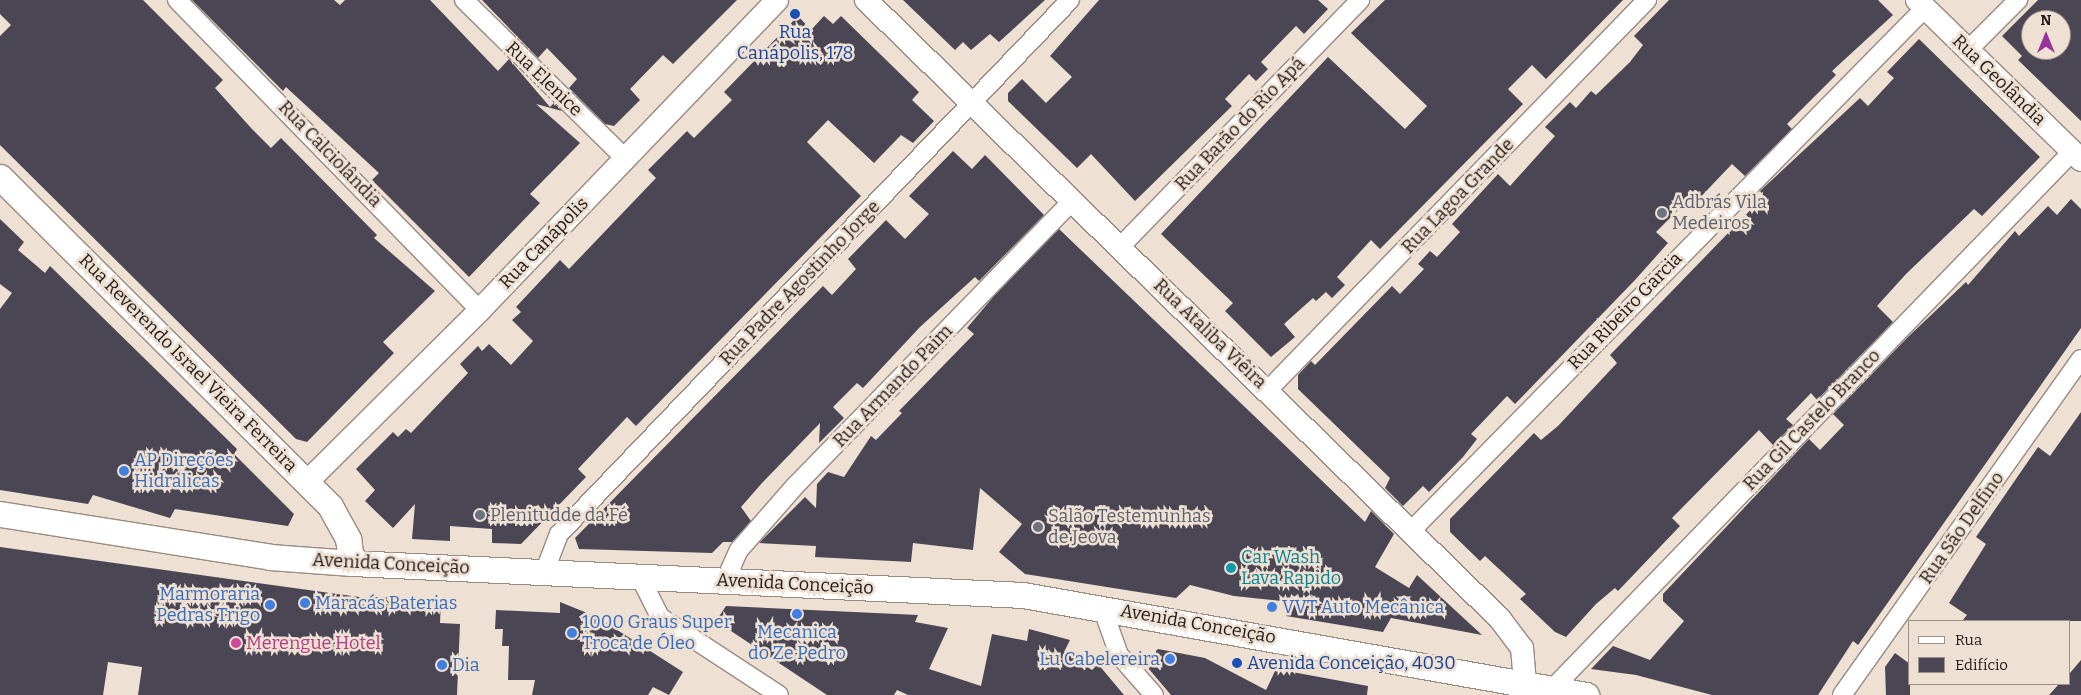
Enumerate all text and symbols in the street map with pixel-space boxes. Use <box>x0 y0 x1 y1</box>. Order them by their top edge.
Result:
marker: Rua Canápolis, 178 <box>789 8 801 20</box>
north arrow <box>2021 10 2071 60</box>
text: N <box>2041 12 2051 29</box>
place label: Rua Canápolis, 178 <box>737 22 853 64</box>
street label: Rua Geolândia <box>1948 30 2050 130</box>
street label: Rua Elenice <box>501 37 587 121</box>
street label: Rua Barão do Rio Apá <box>1171 53 1309 195</box>
street label: Rua Calciolândia <box>274 97 386 211</box>
street label: Rua Lagoa Grande <box>1398 134 1518 258</box>
place label: Adbrás Vila Medeiros <box>1672 192 1767 234</box>
street label: Rua Canápolis <box>495 193 593 293</box>
street label: Rua Padre Agostinho Jorge <box>716 196 884 370</box>
marker: Adbrás Vila Medeiros <box>1656 207 1668 219</box>
street label: Rua Ribeiro Garcia <box>1564 248 1686 374</box>
street label: Rua Reverendo Israel Vieira Ferreira <box>74 249 302 477</box>
street label: Rua Ataliba Viêira <box>1149 275 1271 393</box>
street label: Rua Armando Paim <box>829 320 957 452</box>
street label: Rua Gil Castelo Branco <box>1739 345 1885 495</box>
place label: AP Direções Hidralicas <box>134 450 234 492</box>
marker: AP Direções Hidralicas <box>118 465 130 477</box>
street label: Rua São Delfino <box>1915 468 2009 588</box>
place label: Plenitudde da Fé <box>490 504 628 526</box>
place label: Salão Testemunhas de Jeova <box>1048 506 1211 548</box>
marker: Plenitudde da Fé <box>474 509 486 521</box>
marker: Salão Testemunhas de Jeova <box>1032 521 1044 533</box>
place label: Car Wash Lava Rapido <box>1241 547 1341 590</box>
street label: Avenida Conceição <box>312 549 470 579</box>
marker: Car Wash Lava Rapido <box>1225 562 1237 574</box>
street label: Avenida Conceição <box>716 569 874 599</box>
place label: Marmoraria Pedras Trigo <box>156 584 260 626</box>
place label: Maracás Baterias <box>315 592 457 614</box>
place label: VVT Auto Mecânica <box>1282 596 1444 618</box>
marker: Maracás Baterias <box>299 597 311 609</box>
marker: Marmoraria Pedras Trigo <box>264 599 276 611</box>
street label: Avenida Conceição <box>1119 600 1277 648</box>
marker: VVT Auto Mecânica <box>1266 601 1278 613</box>
marker: Mecanica do Ze Pedro <box>791 608 803 620</box>
place label: 1000 Graus Super Troca de Óleo <box>582 612 732 654</box>
legend <box>1908 620 2071 685</box>
place label: Mecanica do Ze Pedro <box>748 622 846 664</box>
marker: 1000 Graus Super Troca de Óleo <box>566 627 578 639</box>
text: Rua <box>1955 631 1982 649</box>
place label: Merengue Hotel <box>246 632 381 654</box>
marker: Merengue Hotel <box>230 637 242 649</box>
place label: Lu Cabelereira <box>1039 648 1160 670</box>
place label: Avenida Conceição, 4030 <box>1247 652 1456 674</box>
marker: Lu Cabelereira <box>1164 653 1176 665</box>
place label: Dia <box>452 654 480 676</box>
text: Edifício <box>1955 656 2008 674</box>
marker: Avenida Conceição, 4030 <box>1231 657 1243 669</box>
marker: Dia <box>436 659 448 671</box>

